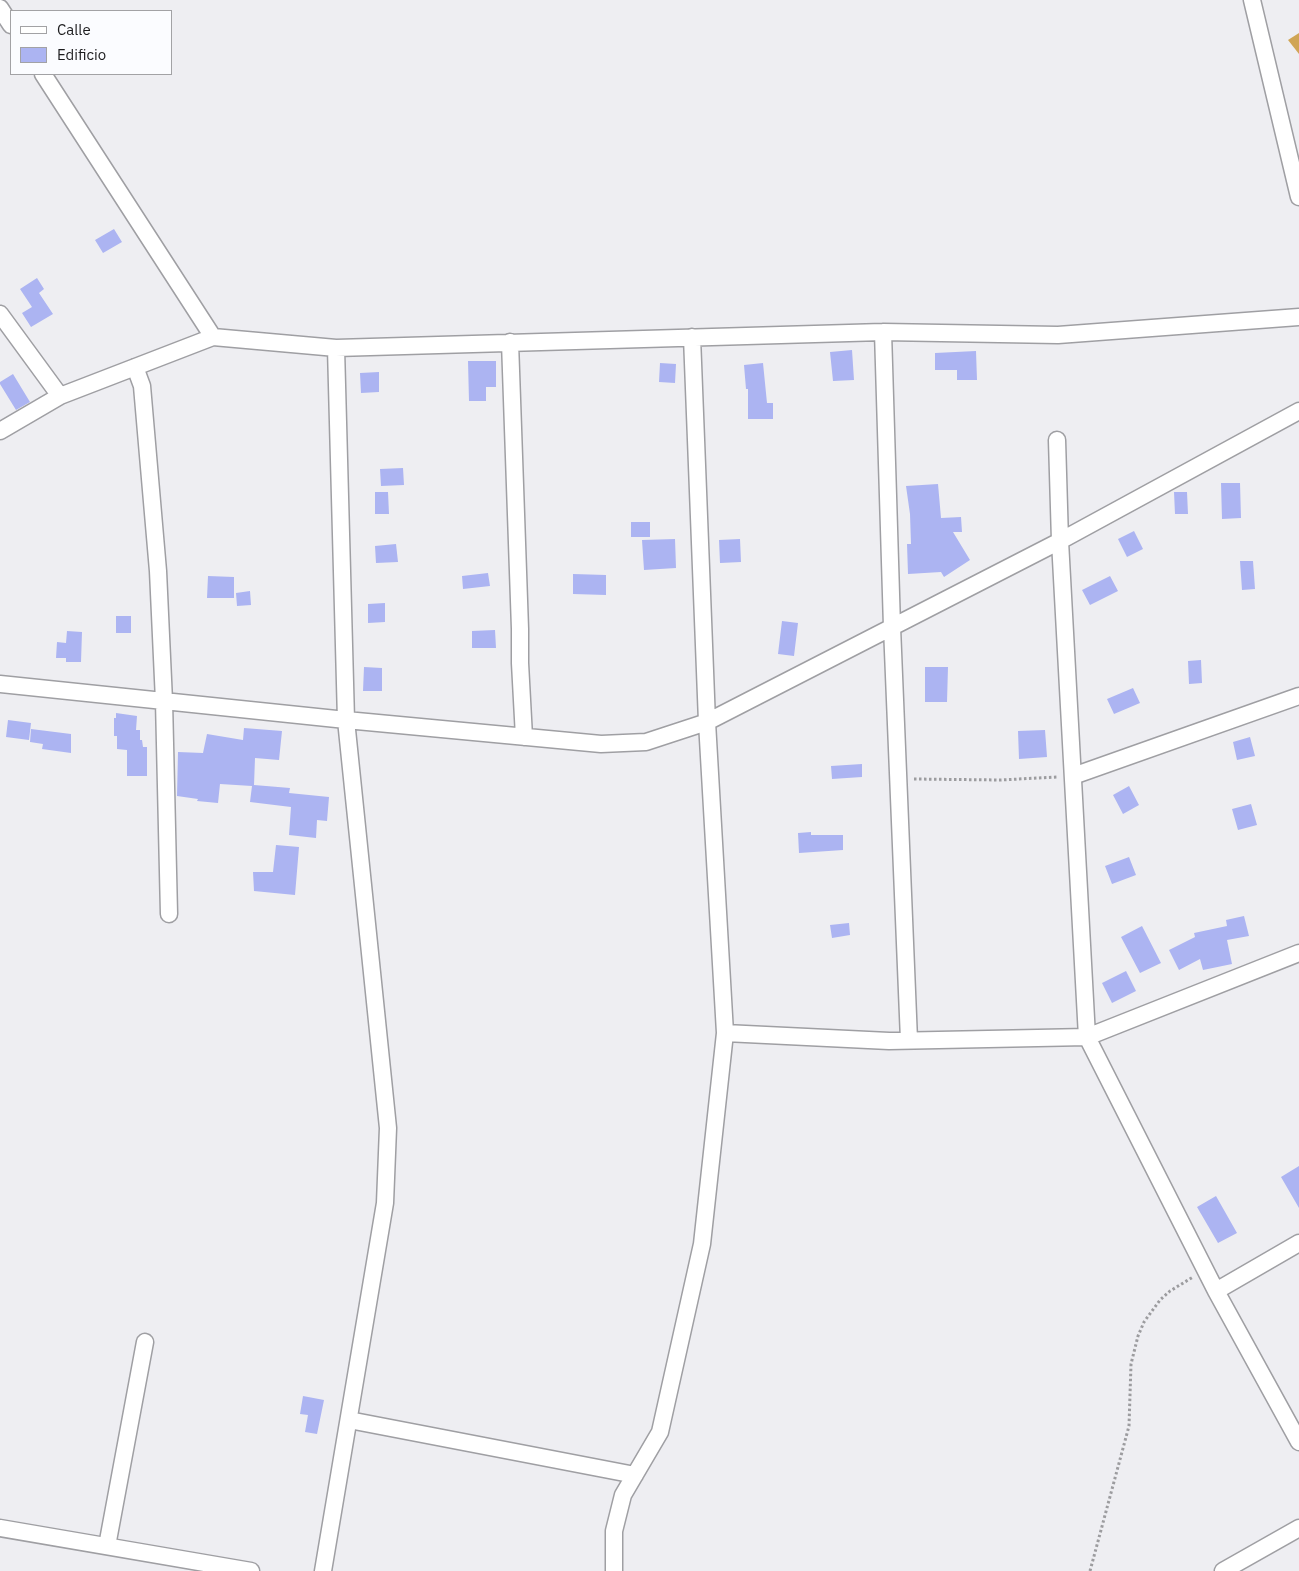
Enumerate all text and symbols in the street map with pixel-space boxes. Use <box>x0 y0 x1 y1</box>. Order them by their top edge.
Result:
legend <box>10 10 172 75</box>
text: Calle <box>57 20 91 39</box>
text: Edificio <box>57 45 106 64</box>

